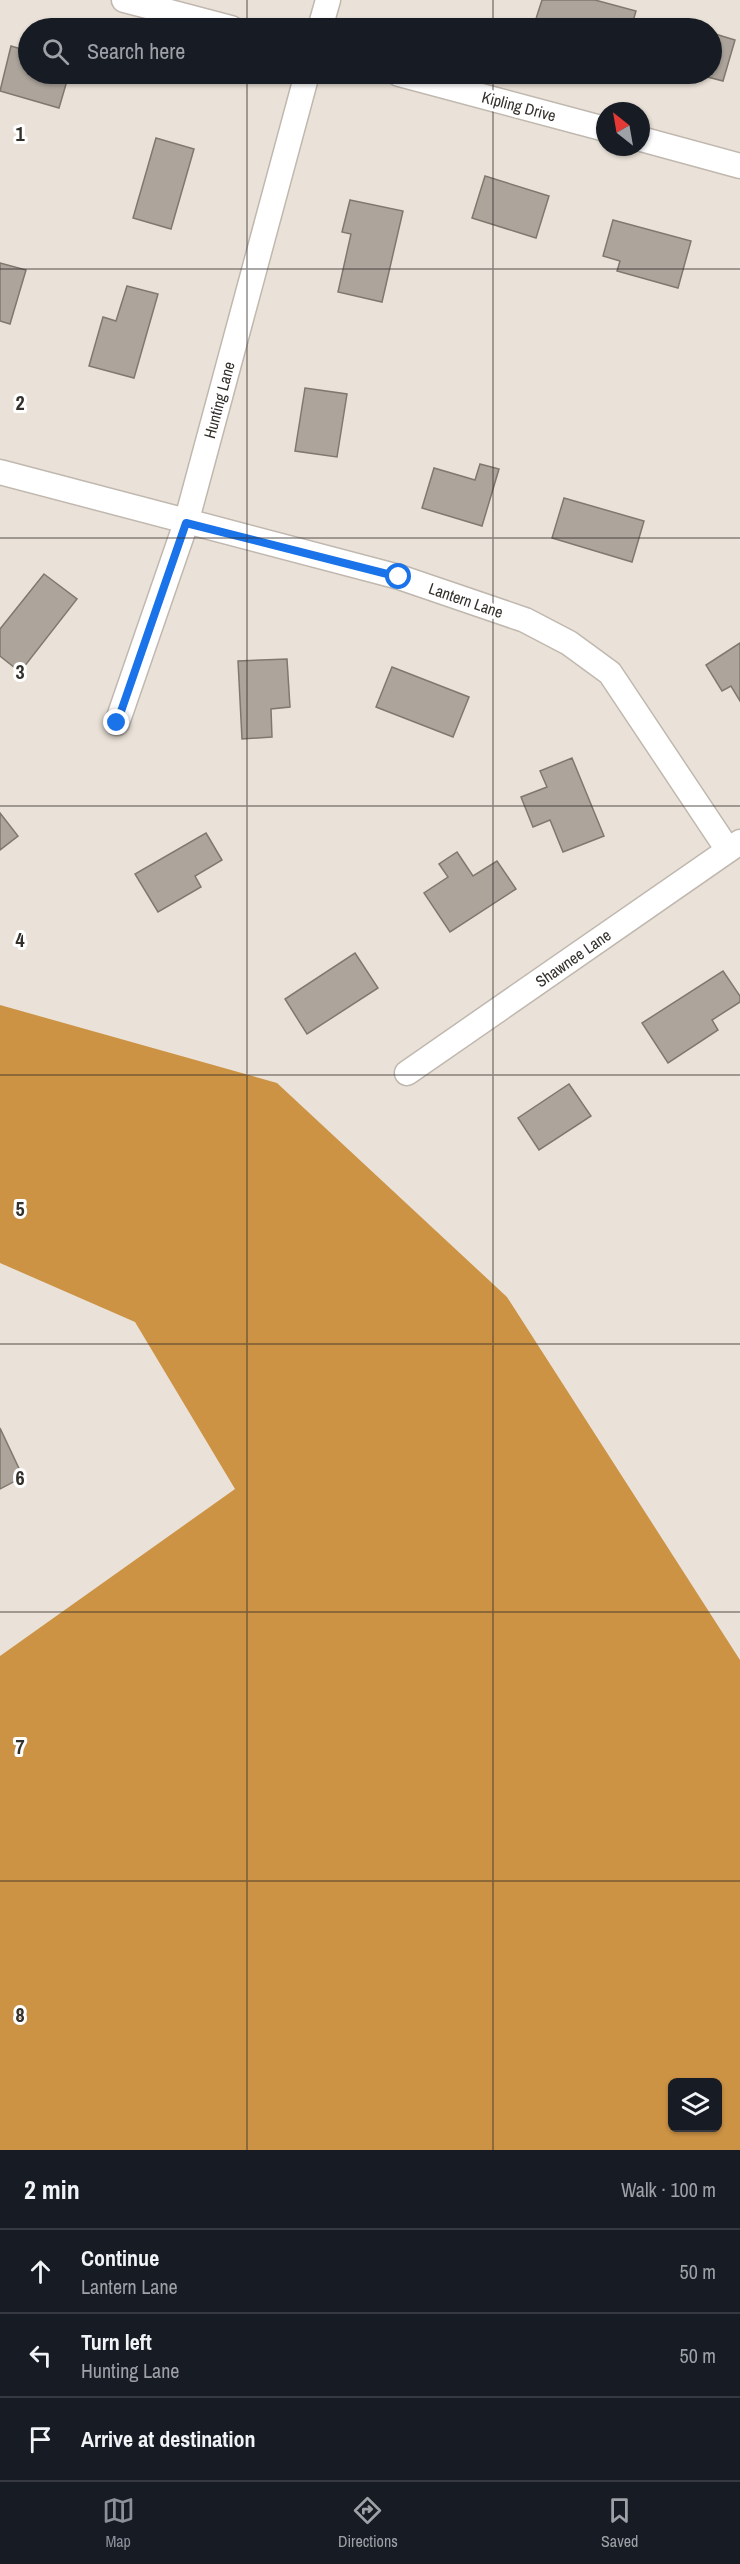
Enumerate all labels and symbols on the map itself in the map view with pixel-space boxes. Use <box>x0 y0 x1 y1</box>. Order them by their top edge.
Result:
street label: Kipling Drive <box>480 86 558 126</box>
north arrow <box>596 102 650 156</box>
text: 1 <box>15 120 25 147</box>
street label: Hunting Lane <box>198 359 240 441</box>
text: 2 <box>15 389 25 416</box>
route start <box>385 563 411 589</box>
street label: Lantern Lane <box>426 577 506 623</box>
text: 3 <box>15 658 25 685</box>
route end <box>103 709 129 735</box>
street label: Shawnee Lane <box>531 924 615 992</box>
text: 4 <box>15 926 25 953</box>
text: 5 <box>15 1195 25 1222</box>
text: 6 <box>15 1464 25 1491</box>
text: 7 <box>15 1733 25 1760</box>
text: 8 <box>15 2001 25 2028</box>

